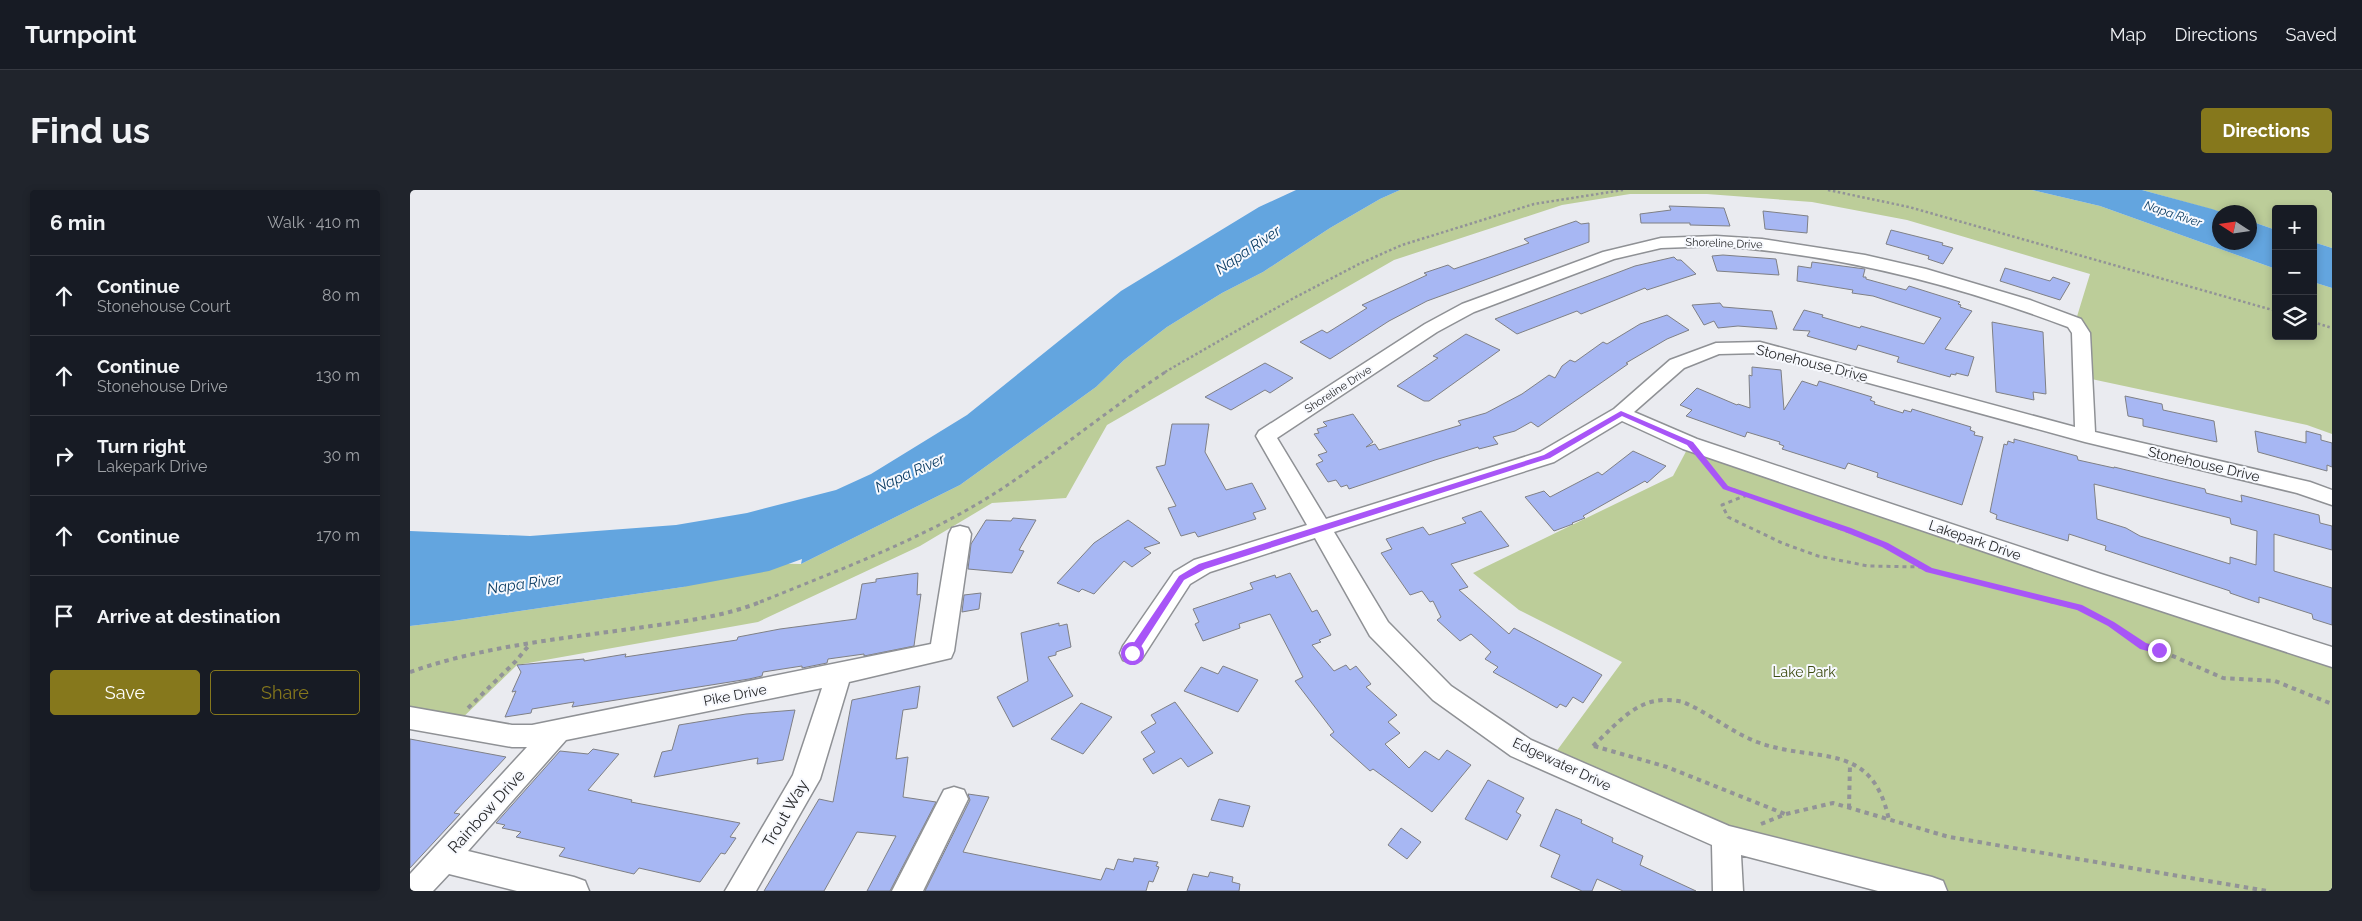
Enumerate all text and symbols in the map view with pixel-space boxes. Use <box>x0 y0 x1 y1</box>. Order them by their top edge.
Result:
text: Turnpoint <box>25 20 137 49</box>
text: Map <box>2110 24 2146 45</box>
text: Directions <box>2174 24 2258 45</box>
text: Saved <box>2286 24 2337 45</box>
button: Directions <box>2201 108 2332 153</box>
text: Find us <box>30 110 150 151</box>
water label: Napa River <box>2142 198 2204 230</box>
north arrow <box>2212 205 2257 250</box>
map controls <box>2272 205 2317 340</box>
button: + <box>2272 205 2317 250</box>
text: 6 min <box>50 210 105 235</box>
text: Walk · 410 m <box>267 213 360 232</box>
water label: Napa River <box>1212 221 1285 278</box>
street label: Shoreline Drive <box>1685 236 1763 251</box>
button: − <box>2272 250 2317 295</box>
text: Continue <box>97 275 180 297</box>
icon: ahead <box>50 282 78 310</box>
text: 80 m <box>322 286 360 305</box>
button: layers <box>2272 295 2317 340</box>
text: Stonehouse Court <box>97 297 231 316</box>
street label: Stonehouse Drive <box>1755 341 1869 385</box>
text: Continue <box>97 355 180 377</box>
icon: ahead <box>50 362 78 390</box>
street label: Shoreline Drive <box>1302 363 1375 416</box>
text: 130 m <box>316 366 360 385</box>
text: Stonehouse Drive <box>97 377 228 396</box>
text: Turn right <box>97 435 186 457</box>
icon: right <box>50 442 78 470</box>
street label: Stonehouse Drive <box>2146 443 2262 485</box>
text: 30 m <box>323 446 360 465</box>
water label: Napa River <box>872 449 948 496</box>
text: Lakepark Drive <box>97 457 207 476</box>
street label: Lakepark Drive <box>1927 517 2023 563</box>
icon: ahead <box>50 522 78 550</box>
text: Continue <box>97 525 180 547</box>
text: 170 m <box>316 526 360 545</box>
water label: Napa River <box>486 570 563 598</box>
icon: arrive <box>50 602 78 630</box>
text: Arrive at destination <box>97 605 281 627</box>
route end <box>2148 639 2171 662</box>
route start <box>1121 642 1144 665</box>
park label: Lake Park <box>1772 664 1836 680</box>
button: Save <box>50 670 200 715</box>
button: Share <box>210 670 360 715</box>
street label: Pike Drive <box>702 681 768 709</box>
street label: Edgewater Drive <box>1510 734 1614 794</box>
street label: Rainbow Drive <box>444 766 529 857</box>
street label: Trout Way <box>759 776 812 850</box>

